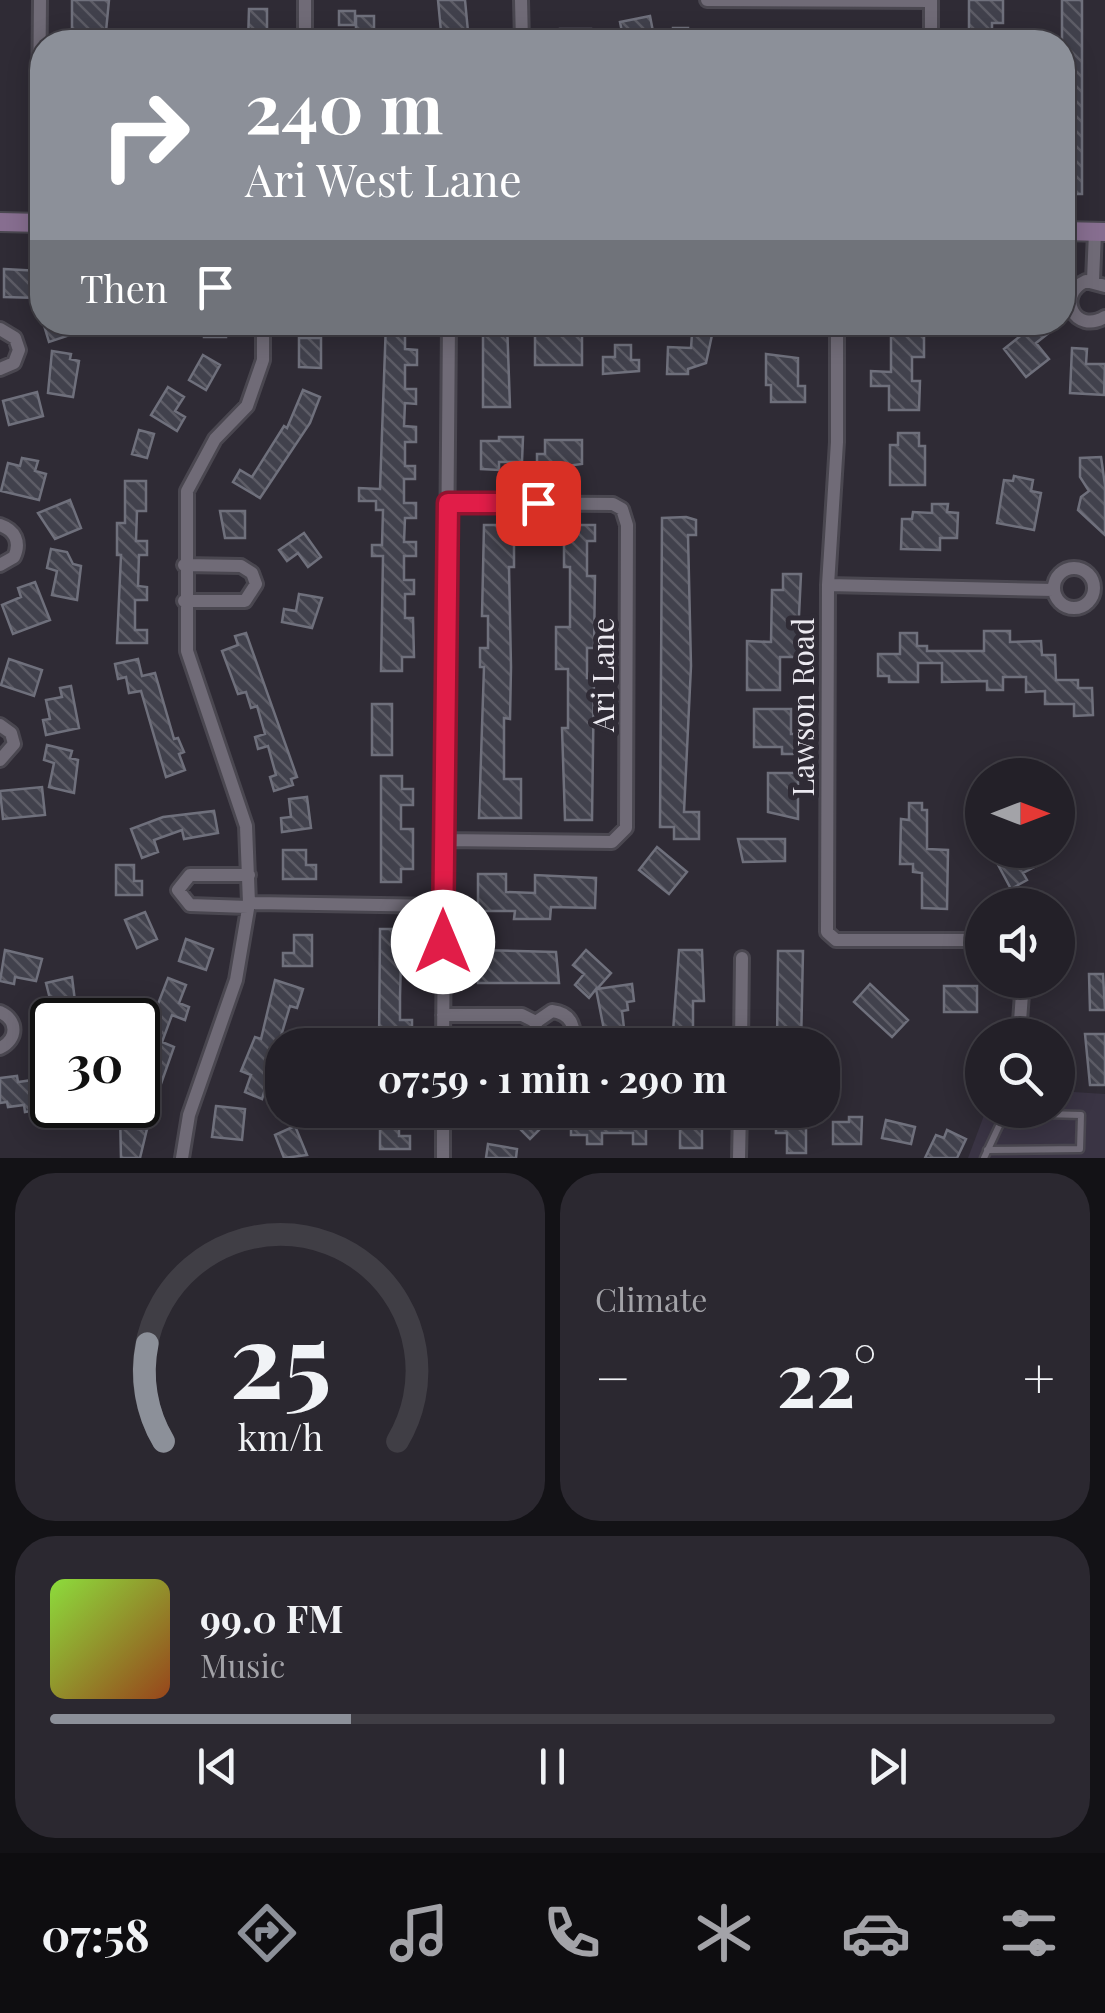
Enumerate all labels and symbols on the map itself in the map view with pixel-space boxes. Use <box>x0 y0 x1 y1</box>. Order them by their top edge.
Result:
pin <box>496 461 581 546</box>
street label: Ari Lane <box>582 618 622 733</box>
street label: Lawson Road <box>782 618 822 796</box>
north arrow <box>965 758 1075 868</box>
position arrow <box>391 890 495 994</box>
speed limit sign: 30 <box>30 998 160 1128</box>

